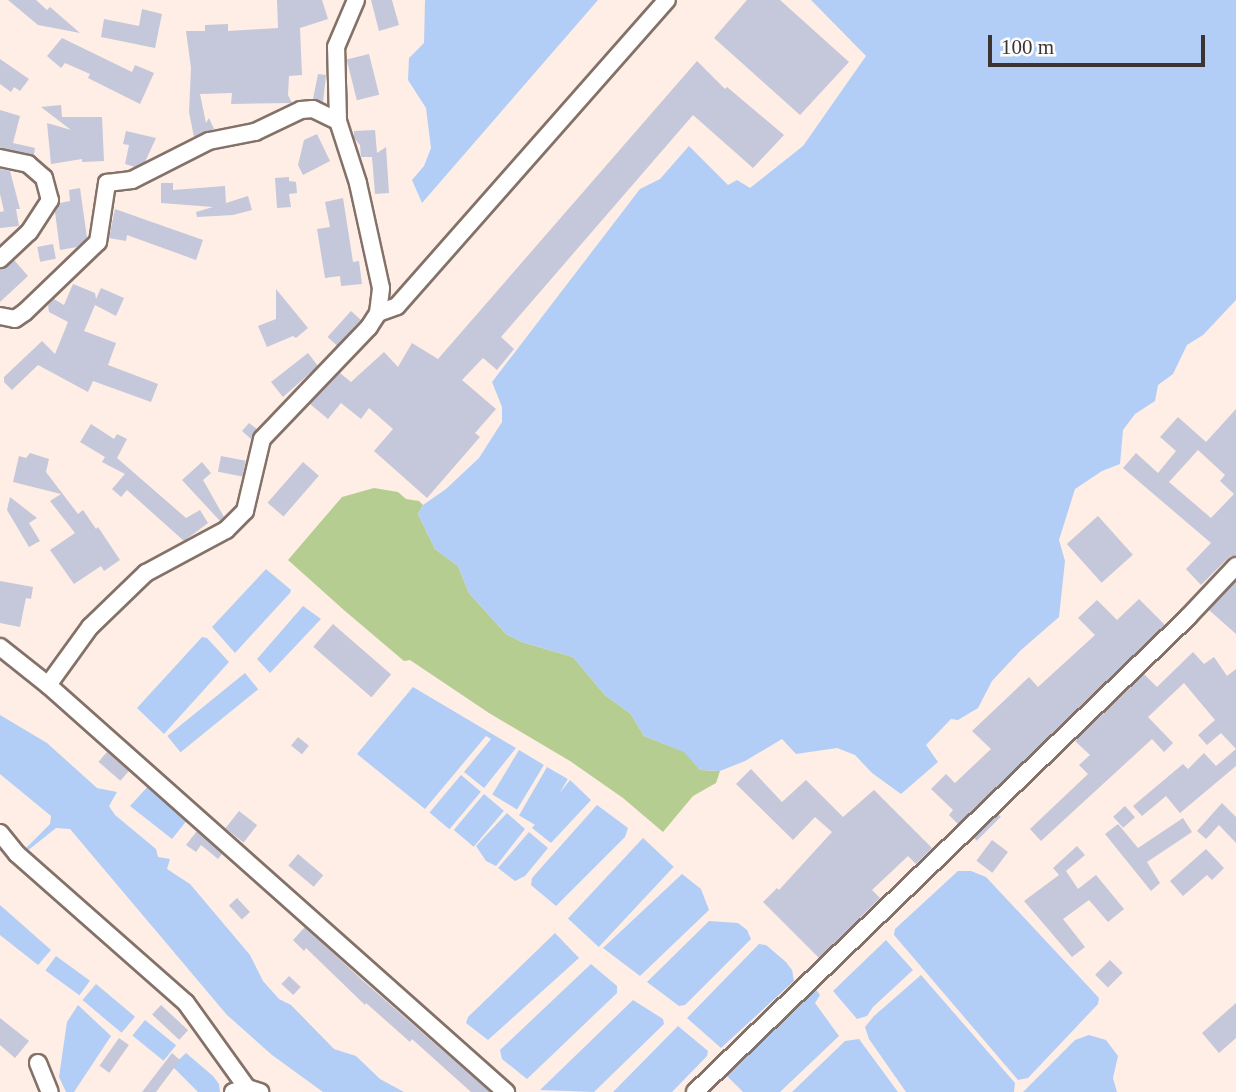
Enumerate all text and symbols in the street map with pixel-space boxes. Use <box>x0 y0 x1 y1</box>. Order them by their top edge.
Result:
scale bar <box>991 21 1208 65</box>
text: 100 m <box>1001 35 1054 59</box>

